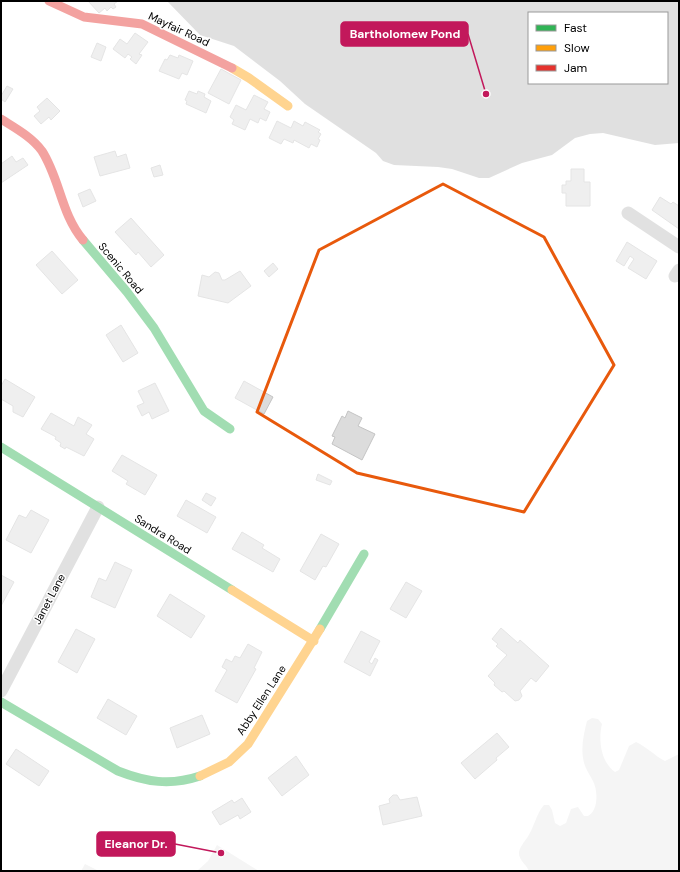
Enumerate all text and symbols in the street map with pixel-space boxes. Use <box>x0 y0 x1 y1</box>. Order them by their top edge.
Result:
street label: Mayfair Road <box>146 9 212 49</box>
legend <box>528 12 668 84</box>
text: Fast <box>564 20 587 36</box>
callout: Bartholomew Pond <box>341 22 468 46</box>
text: Bartholomew Pond <box>350 26 460 42</box>
text: Slow <box>564 40 590 56</box>
text: Jam <box>564 60 587 76</box>
street label: Scenic Road <box>95 239 147 297</box>
street label: Sandra Road <box>132 511 194 557</box>
street label: Janet Lane <box>30 571 68 627</box>
street label: Abby Ellen Lane <box>233 662 289 738</box>
callout: Eleanor Dr. <box>97 832 175 856</box>
text: Eleanor Dr. <box>105 836 167 852</box>

